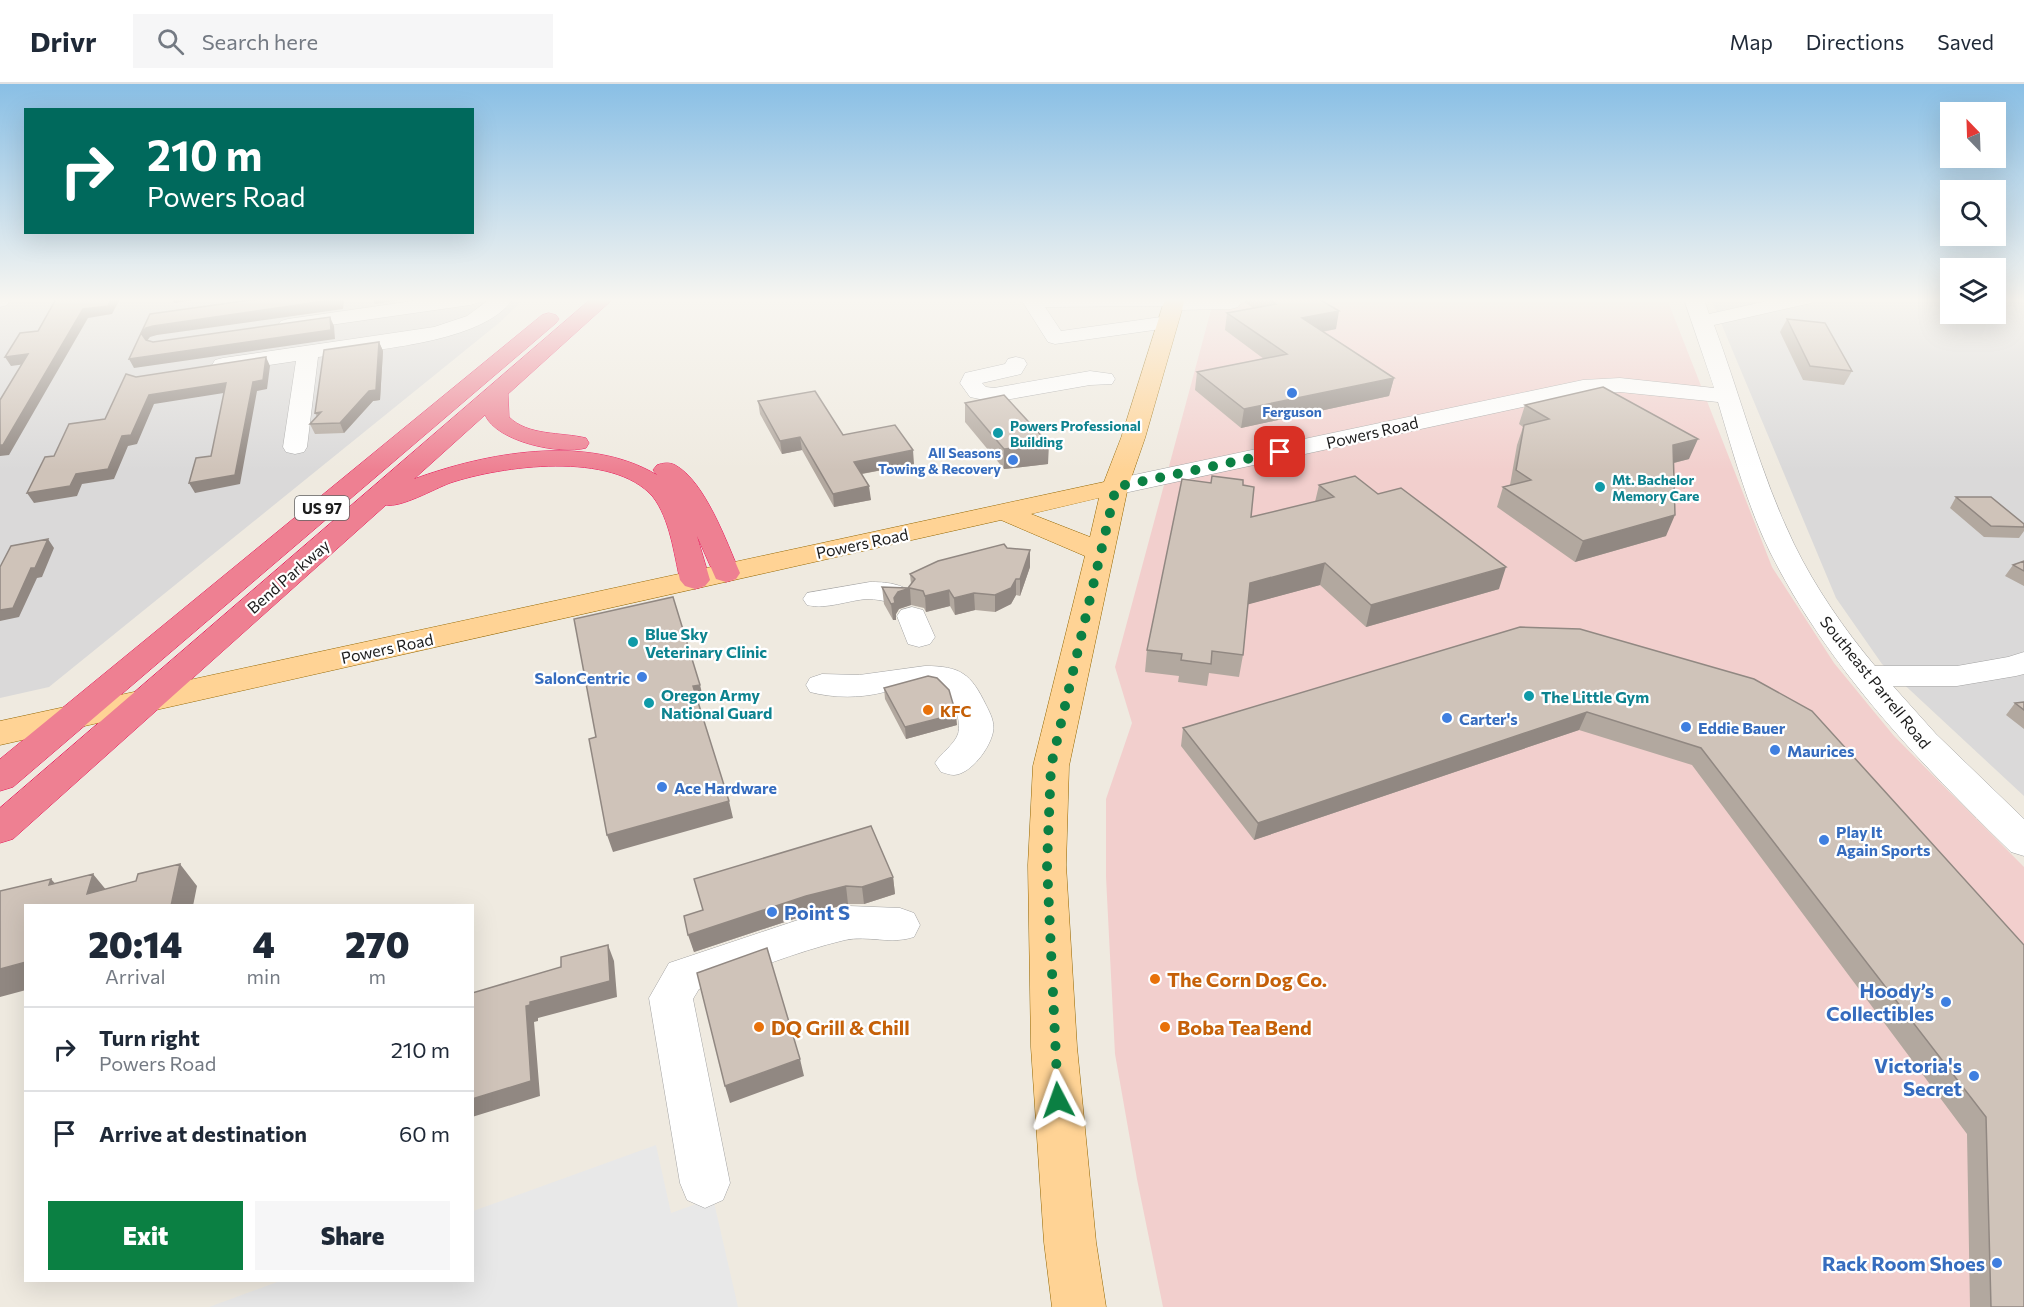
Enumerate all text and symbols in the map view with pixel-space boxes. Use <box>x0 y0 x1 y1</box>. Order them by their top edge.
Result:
search box <box>133 14 553 68</box>
text: Drivr <box>30 24 97 58</box>
icon: search <box>154 25 187 58</box>
text: Search here <box>202 28 318 55</box>
text: Map <box>1730 29 1773 54</box>
text: Directions <box>1806 29 1904 54</box>
text: Saved <box>1937 29 1994 54</box>
north arrow <box>1940 102 2006 168</box>
map controls <box>1940 102 2006 324</box>
text: 210 m <box>147 128 262 180</box>
icon: right <box>48 132 126 210</box>
text: Powers Road <box>147 180 305 213</box>
button: search <box>1940 180 2006 246</box>
button: layers <box>1940 258 2006 324</box>
marker: Ferguson <box>1285 386 1299 400</box>
place label: Ferguson <box>1262 403 1322 420</box>
street label: Powers Road <box>1324 412 1420 452</box>
place label: Powers Professional Building <box>1010 417 1141 450</box>
marker: Powers Professional Building <box>991 426 1005 440</box>
pin <box>1254 426 1305 477</box>
icon: arrive <box>1263 435 1296 468</box>
place label: All Seasons Towing & Recovery <box>878 444 1001 477</box>
marker: All Seasons Towing & Recovery <box>1006 453 1020 467</box>
place label: Mt. Bachelor Memory Care <box>1612 471 1699 504</box>
marker: Mt. Bachelor Memory Care <box>1593 480 1607 494</box>
road number: US 97 <box>295 496 349 520</box>
street label: Powers Road <box>814 524 910 562</box>
street label: Bend Parkway <box>243 535 333 617</box>
street label: Southeast Parrell Road <box>1817 612 1935 752</box>
place label: Blue Sky Veterinary Clinic <box>645 624 767 661</box>
street label: Powers Road <box>339 629 435 667</box>
marker: Blue Sky Veterinary Clinic <box>626 635 640 649</box>
place label: SalonCentric <box>535 668 630 687</box>
marker: SalonCentric <box>635 670 649 684</box>
place label: Oregon Army National Guard <box>661 685 772 722</box>
place label: The Little Gym <box>1541 687 1649 706</box>
marker: The Little Gym <box>1522 689 1536 703</box>
marker: Oregon Army National Guard <box>642 696 656 710</box>
place label: KFC <box>940 701 971 720</box>
marker: KFC <box>921 703 935 717</box>
place label: Carter's <box>1459 709 1518 728</box>
marker: Carter's <box>1440 711 1454 725</box>
place label: Eddie Bauer <box>1698 718 1786 737</box>
marker: Eddie Bauer <box>1679 720 1693 734</box>
place label: Maurices <box>1787 741 1855 760</box>
marker: Maurices <box>1768 743 1782 757</box>
place label: Ace Hardware <box>674 778 777 797</box>
marker: Ace Hardware <box>655 780 669 794</box>
place label: Play It Again Sports <box>1836 822 1930 859</box>
marker: Play It Again Sports <box>1817 833 1831 847</box>
place label: Point S <box>784 900 850 924</box>
marker: Point S <box>765 905 779 919</box>
text: 20:14 <box>88 921 182 965</box>
text: 4 <box>252 921 275 965</box>
text: 270 <box>345 921 410 965</box>
text: Arrival <box>105 964 166 988</box>
text: min <box>247 964 281 988</box>
text: m <box>369 964 386 988</box>
place label: The Corn Dog Co. <box>1167 967 1327 991</box>
marker: The Corn Dog Co. <box>1148 972 1162 986</box>
place label: Hoody’s Collectibles <box>1826 978 1934 1025</box>
marker: Hoody’s Collectibles <box>1939 995 1953 1009</box>
place label: DQ Grill & Chill <box>771 1015 910 1039</box>
place label: Boba Tea Bend <box>1177 1015 1312 1039</box>
marker: DQ Grill & Chill <box>752 1020 766 1034</box>
marker: Boba Tea Bend <box>1158 1020 1172 1034</box>
text: Turn right <box>99 1024 200 1051</box>
icon: right <box>48 1033 81 1066</box>
text: 210 m <box>391 1036 450 1063</box>
text: Powers Road <box>99 1051 216 1075</box>
place label: Victoria's Secret <box>1874 1053 1962 1100</box>
position arrow <box>1026 1068 1090 1132</box>
marker: Victoria's Secret <box>1967 1069 1981 1083</box>
icon: arrive <box>48 1117 81 1150</box>
text: Arrive at destination <box>99 1120 307 1147</box>
text: 60 m <box>399 1120 450 1147</box>
button: Exit <box>48 1201 243 1270</box>
button: Share <box>255 1201 450 1270</box>
place label: Rack Room Shoes <box>1822 1251 1985 1275</box>
marker: Rack Room Shoes <box>1990 1256 2004 1270</box>

